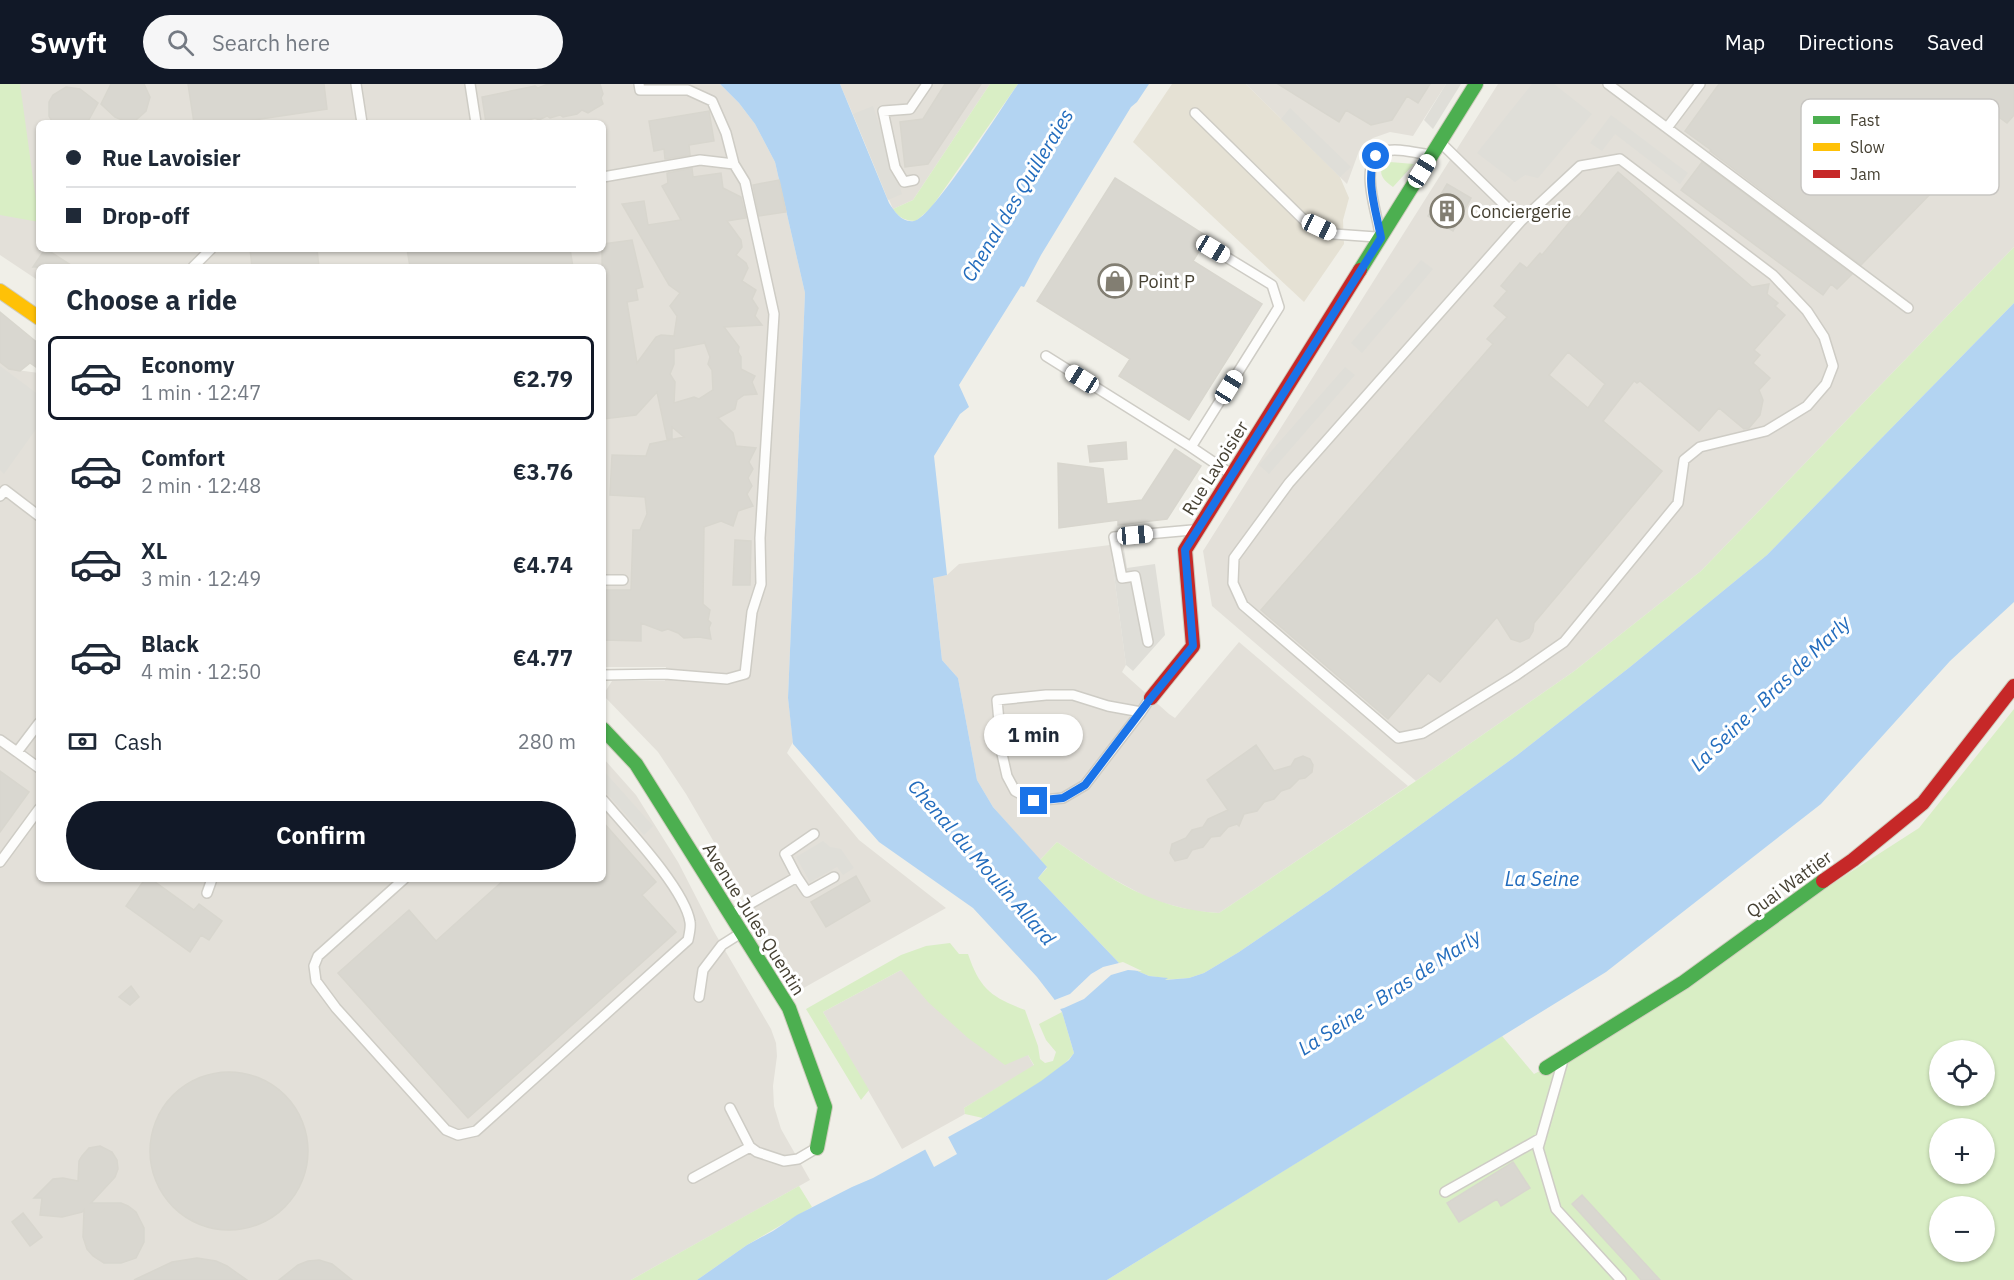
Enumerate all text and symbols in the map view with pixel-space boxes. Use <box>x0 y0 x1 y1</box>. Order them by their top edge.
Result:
search box <box>143 15 563 69</box>
text: Swyft <box>30 24 107 61</box>
icon: search <box>164 26 197 59</box>
text: Search here <box>212 28 330 57</box>
text: Map <box>1725 28 1765 56</box>
text: Directions <box>1798 28 1894 56</box>
text: Saved <box>1927 28 1984 56</box>
legend <box>1801 99 1999 195</box>
water label: Chenal des Quilleraies <box>955 104 1079 286</box>
text: Fast <box>1850 110 1880 130</box>
text: Slow <box>1850 137 1885 157</box>
route start <box>1362 142 1389 169</box>
text: Rue Lavoisier <box>102 143 241 172</box>
car <box>1405 151 1439 191</box>
text: Jam <box>1850 164 1881 184</box>
building icon: Conciergerie <box>1429 193 1465 229</box>
place label: Conciergerie <box>1470 200 1571 223</box>
text: Drop-off <box>102 201 189 230</box>
car <box>1299 211 1339 243</box>
car <box>1193 232 1233 266</box>
shop icon: Point P <box>1097 263 1133 299</box>
place label: Point P <box>1138 270 1195 293</box>
text: Choose a ride <box>66 282 237 317</box>
text: Economy <box>141 350 235 379</box>
icon: car <box>69 351 123 405</box>
car <box>1062 362 1102 396</box>
text: €2.79 <box>513 364 573 393</box>
car <box>1212 367 1246 407</box>
text: 1 min · 12:47 <box>141 379 261 406</box>
street label: Rue Lavoisier <box>1177 416 1253 520</box>
text: Comfort <box>141 443 225 472</box>
icon: car <box>69 444 123 498</box>
text: €3.76 <box>513 457 573 486</box>
text: 2 min · 12:48 <box>141 472 261 499</box>
car <box>1116 524 1154 546</box>
text: XL <box>141 536 167 565</box>
icon: car <box>69 537 123 591</box>
text: €4.74 <box>513 550 573 579</box>
text: 3 min · 12:49 <box>141 565 261 592</box>
water label: La Seine - Bras de Marly <box>1684 608 1857 777</box>
text: Black <box>141 629 199 658</box>
icon: car <box>69 630 123 684</box>
text: €4.77 <box>513 643 573 672</box>
text: 4 min · 12:50 <box>141 658 261 685</box>
callout: 1 min <box>984 714 1084 756</box>
text: 1 min <box>1007 721 1060 748</box>
icon: cash <box>66 725 99 758</box>
text: Cash <box>114 727 163 756</box>
text: 280 m <box>518 728 576 755</box>
water label: Chenal du Moulin Allard <box>902 773 1062 951</box>
route end <box>1020 787 1047 814</box>
button: Confirm <box>66 801 576 870</box>
street label: Avenue Jules Quentin <box>698 838 810 1000</box>
street label: Quai Wattier <box>1742 845 1837 923</box>
water label: La Seine <box>1505 865 1579 892</box>
water label: La Seine - Bras de Marly <box>1292 922 1487 1061</box>
map controls <box>1929 1040 1995 1262</box>
button: locate <box>1929 1040 1995 1106</box>
button: + <box>1929 1118 1995 1184</box>
button: − <box>1929 1196 1995 1262</box>

